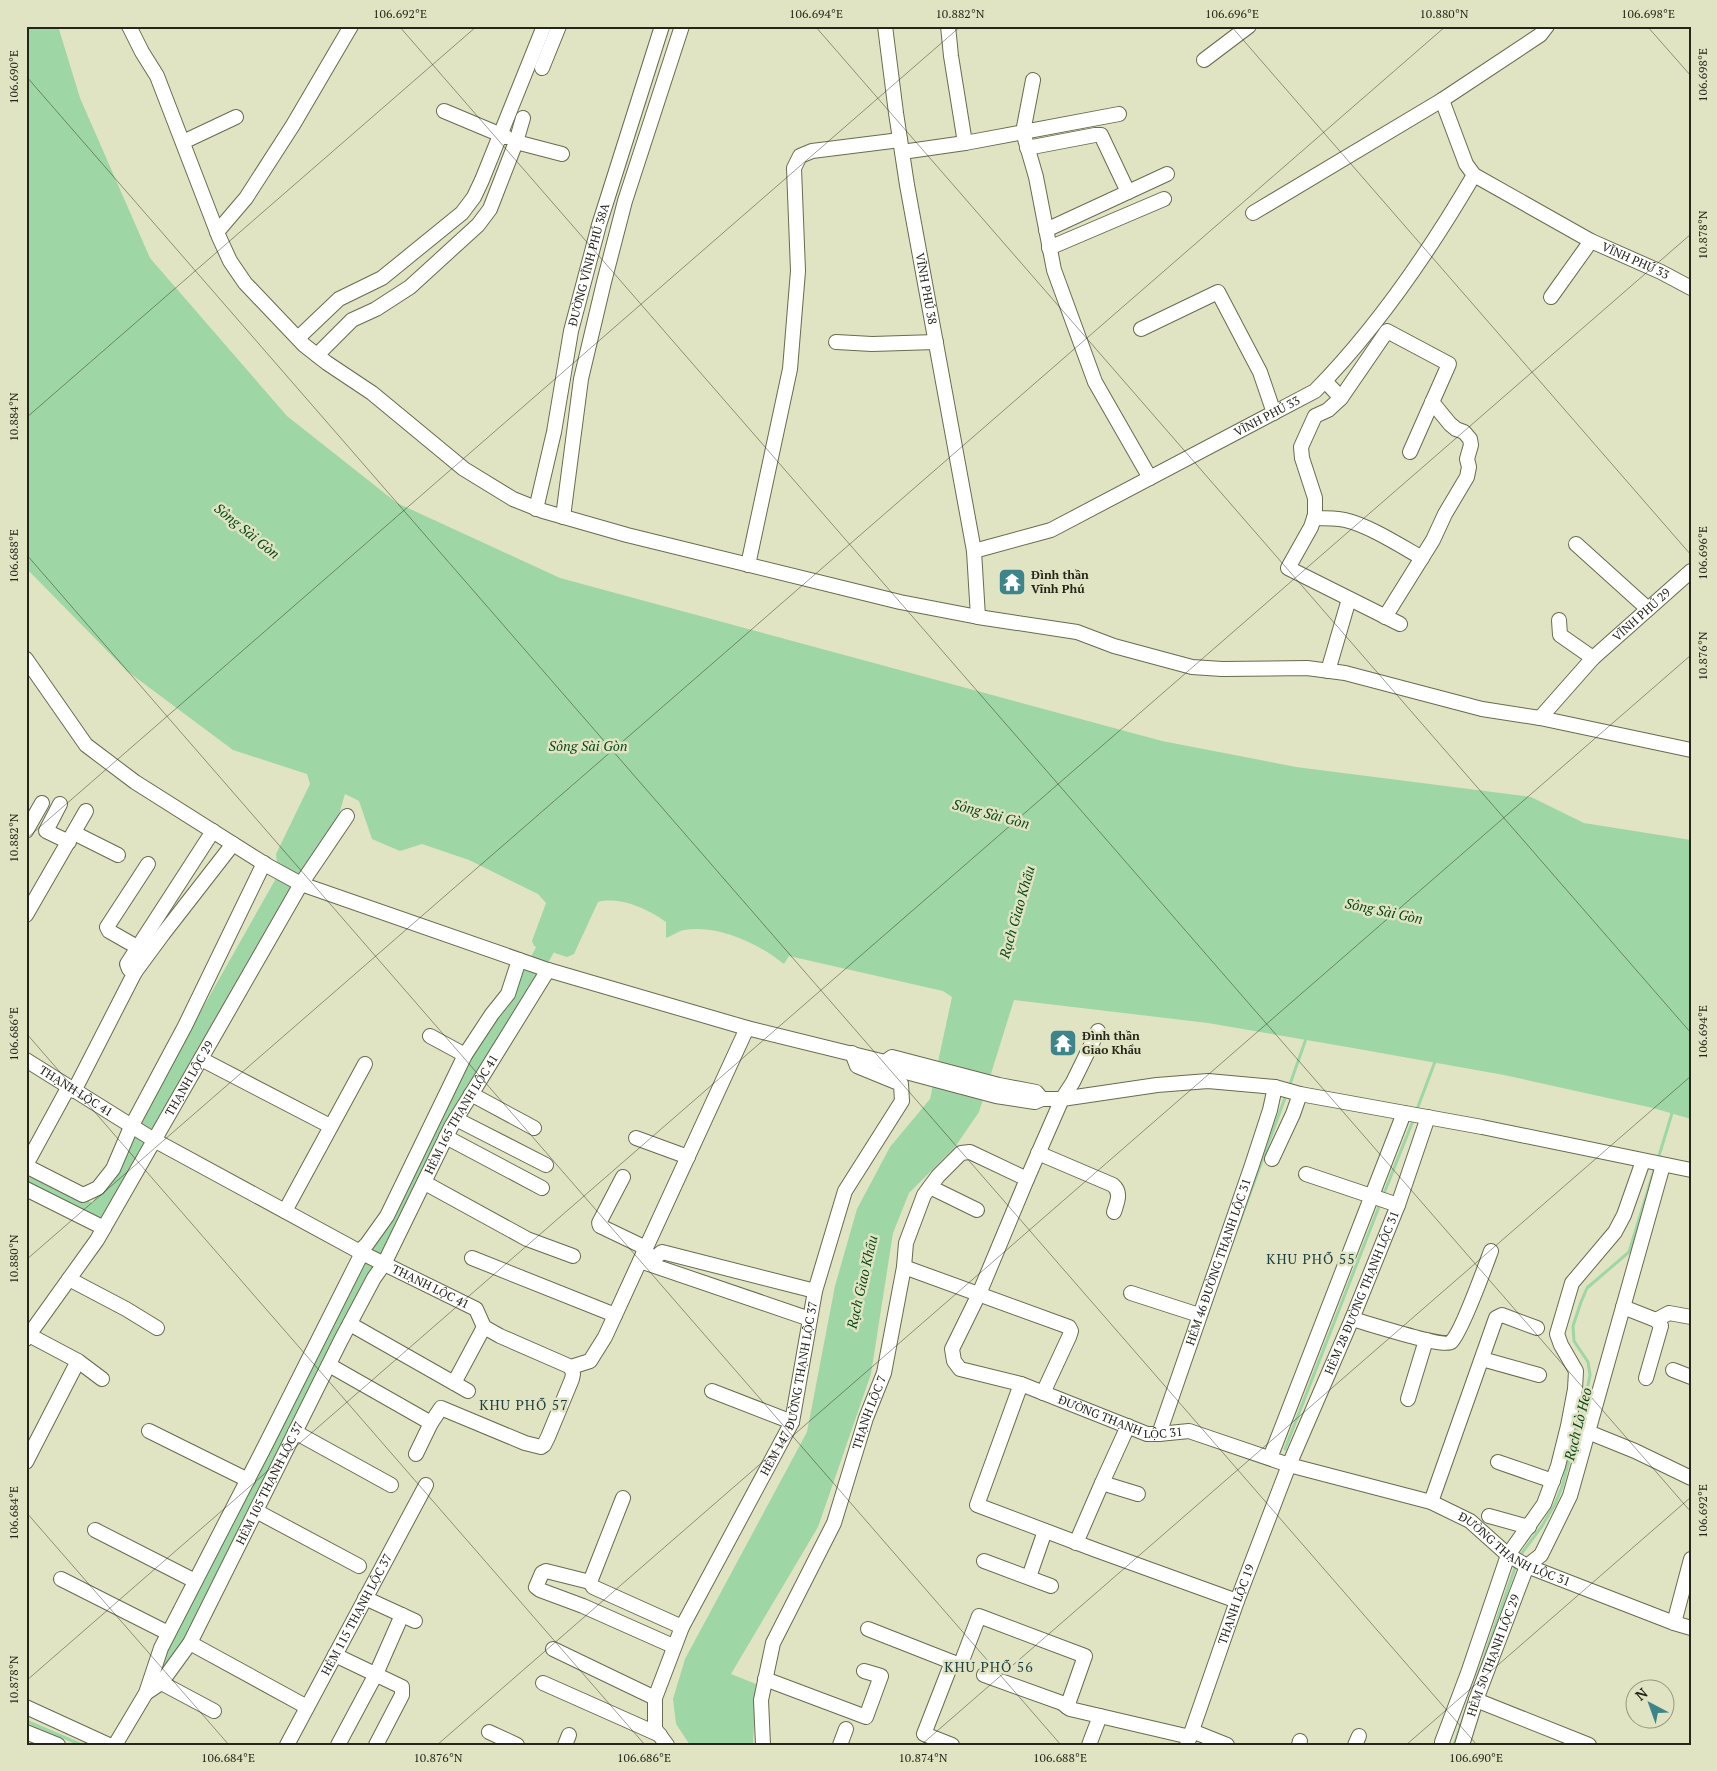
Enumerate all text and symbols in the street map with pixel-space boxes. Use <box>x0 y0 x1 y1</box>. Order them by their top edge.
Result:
text: 106.692°E <box>373 6 427 21</box>
text: 106.694°E <box>789 6 843 21</box>
text: 10.882°N <box>935 6 985 21</box>
text: 106.696°E <box>1205 6 1259 21</box>
text: 10.880°N <box>1419 6 1469 21</box>
text: 106.698°E <box>1621 6 1675 21</box>
text: 106.698°E <box>1695 48 1710 102</box>
text: 106.690°E <box>6 50 21 104</box>
street label: ĐƯỜNG VĨNH PHÚ 38A <box>565 201 613 328</box>
text: 10.878°N <box>1695 210 1710 260</box>
street label: VĨNH PHÚ 33 <box>1600 239 1672 282</box>
street label: VĨNH PHÚ 38 <box>913 252 940 326</box>
text: 10.884°N <box>6 392 21 442</box>
street label: VĨNH PHÚ 33 <box>1231 392 1302 439</box>
water label: Sông Sài Gòn <box>211 498 284 563</box>
text: 106.696°E <box>1695 526 1710 580</box>
text: 106.688°E <box>6 529 21 583</box>
temple icon: Đình thần Vĩnh Phú <box>997 567 1027 597</box>
place label: Đình thần Vĩnh Phú <box>1031 567 1089 596</box>
street label: VĨNH PHÚ 29 <box>1609 585 1673 644</box>
text: 10.876°N <box>1695 631 1710 681</box>
water label: Sông Sài Gòn <box>549 736 628 755</box>
water label: Sông Sài Gòn <box>951 794 1032 833</box>
text: 10.882°N <box>6 813 21 863</box>
water label: Rạch Giao Khẩu <box>994 863 1039 961</box>
water label: Sông Sài Gòn <box>1343 893 1425 928</box>
text: 106.694°E <box>1695 1005 1710 1059</box>
text: 106.686°E <box>6 1007 21 1061</box>
temple icon: Đình thần Giao Khẩu <box>1048 1028 1078 1058</box>
place label: Đình thần Giao Khẩu <box>1082 1028 1142 1057</box>
street label: THẠNH LỘC 29 <box>162 1038 217 1118</box>
street label: HẺM 165 THẠNH LỘC 41 <box>421 1051 501 1177</box>
street label: THẠNH LỘC 41 <box>37 1062 116 1119</box>
street label: HẺM 46 ĐƯỜNG THẠNH LỘC 31 <box>1182 1176 1254 1347</box>
street label: HẺM 28 ĐƯỜNG THẠNH LỘC 31 <box>1321 1209 1402 1377</box>
water label: Rạch Giao Khẩu <box>841 1233 881 1331</box>
text: 10.880°N <box>6 1234 21 1284</box>
district label: KHU PHỐ 55 <box>1266 1249 1356 1268</box>
street label: THẠNH LỘC 41 <box>390 1261 472 1311</box>
street label: HẺM 147 ĐƯỜNG THẠNH LỘC 37 <box>757 1300 820 1478</box>
street label: THẠNH LỘC 7 <box>849 1373 889 1451</box>
water label: Rạch Lò Heo <box>1559 1385 1596 1463</box>
street label: ĐƯỜNG THẠNH LỘC 31 <box>1056 1391 1183 1441</box>
district label: KHU PHỐ 57 <box>479 1395 569 1414</box>
street label: HẺM 105 THẠNH LỘC 37 <box>232 1419 306 1547</box>
text: 106.692°E <box>1695 1484 1710 1538</box>
text: 106.684°E <box>6 1486 21 1540</box>
street label: ĐƯỜNG THẠNH LỘC 31 <box>1456 1509 1572 1589</box>
street label: HẺM 115 THẠNH LỘC 37 <box>318 1551 395 1678</box>
street label: THẠNH LỘC 19 <box>1215 1562 1257 1646</box>
street label: HẺM 50 THẠNH LỘC 29 <box>1463 1592 1523 1718</box>
text: 10.878°N <box>6 1655 21 1705</box>
district label: KHU PHỐ 56 <box>944 1657 1034 1676</box>
north arrow <box>1624 1678 1674 1728</box>
text: N <box>1631 1683 1652 1704</box>
text: 106.684°E <box>201 1750 255 1765</box>
text: 10.876°N <box>413 1750 463 1765</box>
text: 106.686°E <box>617 1750 671 1765</box>
text: 10.874°N <box>898 1750 948 1765</box>
text: 106.688°E <box>1033 1750 1087 1765</box>
text: 106.690°E <box>1449 1750 1503 1765</box>

